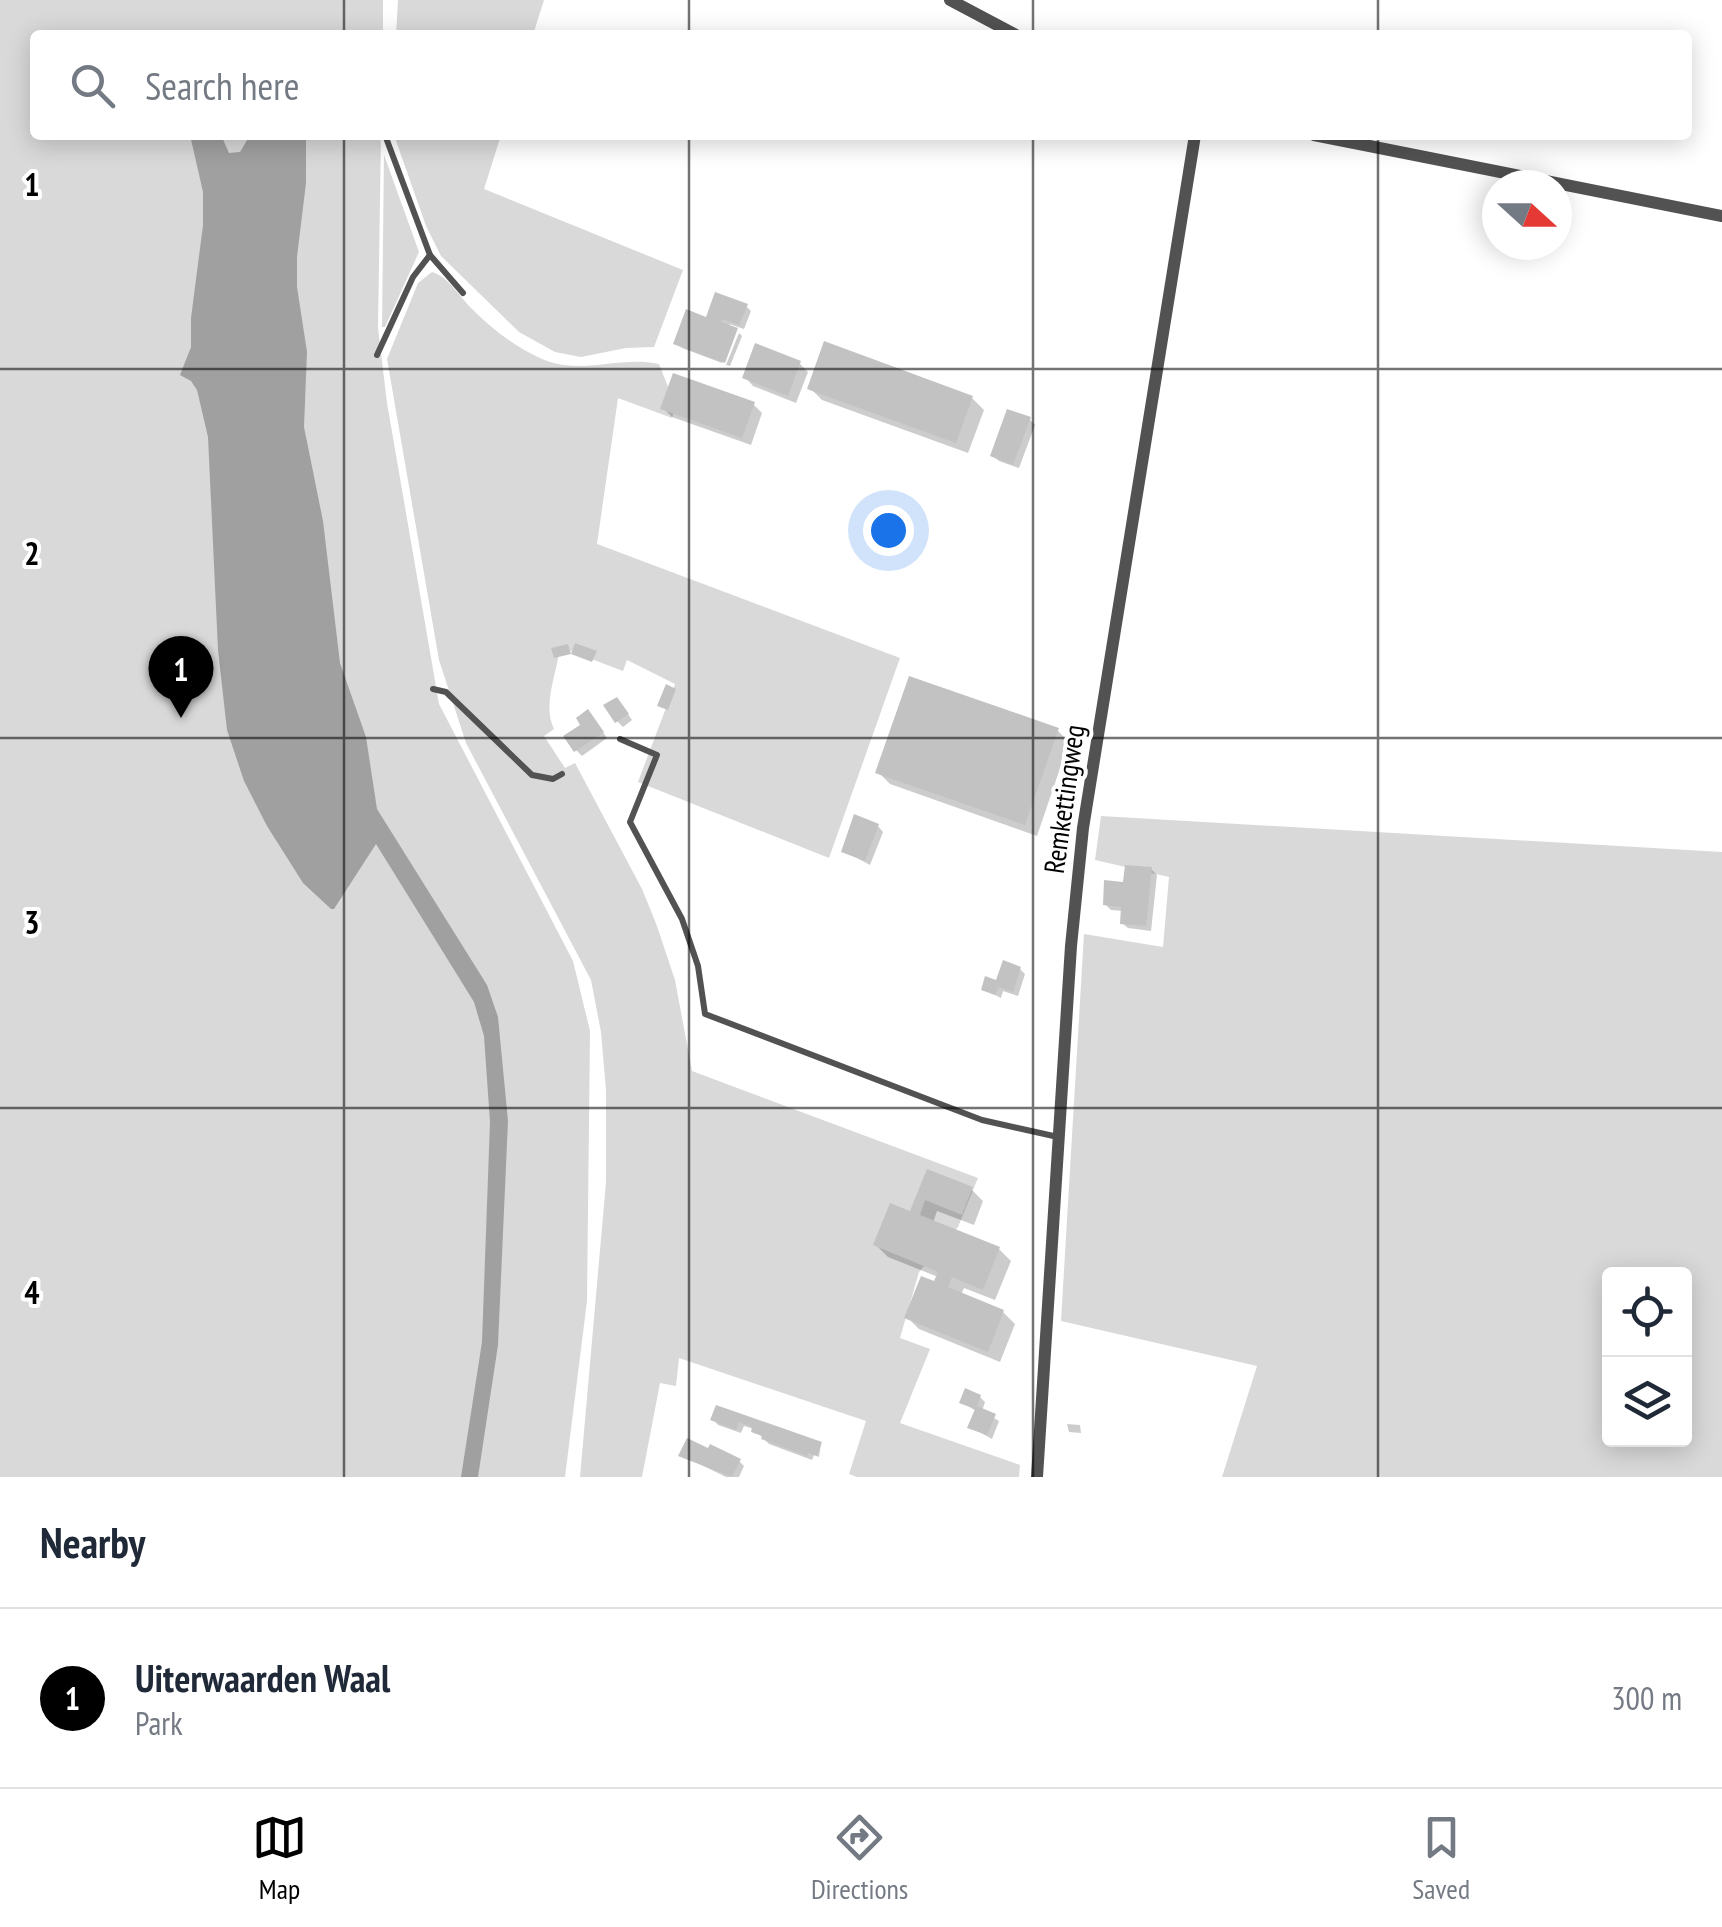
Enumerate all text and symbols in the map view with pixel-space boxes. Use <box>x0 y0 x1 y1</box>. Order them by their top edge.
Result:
search box <box>30 30 1692 140</box>
icon: search <box>65 58 120 113</box>
text: Search here <box>145 61 299 110</box>
text: 1 <box>24 163 40 205</box>
north arrow <box>1482 170 1572 260</box>
your location <box>863 505 914 556</box>
text: 2 <box>24 532 40 574</box>
pin: 1 <box>148 636 214 718</box>
street label: Remkettingweg <box>1035 722 1092 876</box>
text: 3 <box>24 901 40 943</box>
map controls <box>1602 1267 1692 1447</box>
button: locate <box>1602 1267 1692 1357</box>
text: 4 <box>24 1271 40 1313</box>
button: layers <box>1602 1357 1692 1447</box>
text: Nearby <box>40 1515 145 1570</box>
text: Uiterwaarden Waal <box>135 1653 390 1702</box>
text: 1 <box>65 1677 80 1719</box>
text: 300 m <box>1611 1677 1682 1719</box>
text: Park <box>135 1702 183 1744</box>
tab: Map <box>252 1810 307 1907</box>
tab: Directions <box>811 1810 908 1907</box>
tab: Saved <box>1412 1810 1470 1907</box>

